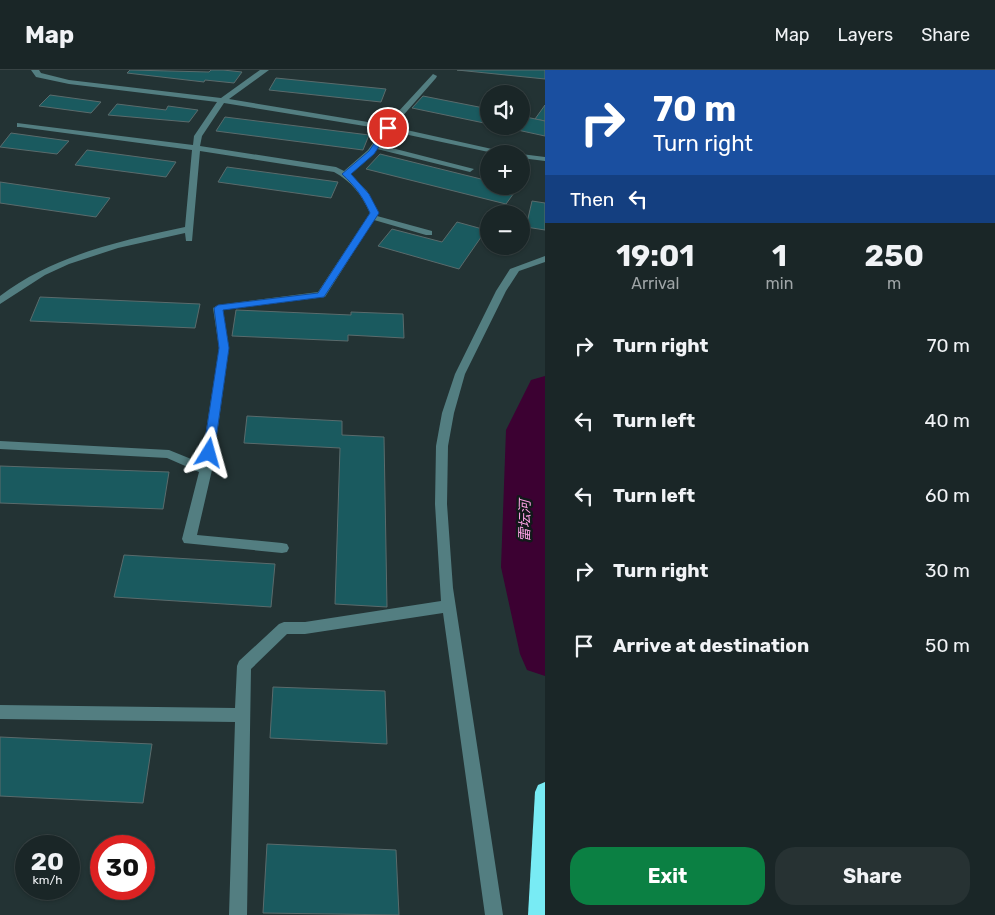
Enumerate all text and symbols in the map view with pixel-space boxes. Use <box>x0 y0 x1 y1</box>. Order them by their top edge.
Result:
text: Map <box>25 21 74 49</box>
text: Map <box>775 24 810 46</box>
text: Layers <box>838 24 893 46</box>
text: Share <box>921 24 970 46</box>
map controls <box>480 85 530 255</box>
button: sound <box>480 85 530 135</box>
text: 70 m <box>653 88 736 130</box>
icon: right <box>570 90 635 155</box>
pin <box>367 107 409 149</box>
icon: arrive <box>374 114 402 142</box>
text: Turn right <box>653 130 753 157</box>
button: + <box>480 145 530 195</box>
icon: left <box>624 185 652 213</box>
text: Then <box>570 188 614 211</box>
button: − <box>480 205 530 255</box>
text: 19:01 <box>616 238 694 274</box>
text: 1 <box>772 238 787 274</box>
text: 250 <box>865 238 924 274</box>
text: Arrival <box>631 274 679 293</box>
text: min <box>766 274 793 293</box>
text: m <box>887 274 901 293</box>
icon: right <box>570 332 598 360</box>
text: Turn right <box>613 334 708 357</box>
text: 70 m <box>927 334 970 357</box>
icon: left <box>570 407 598 435</box>
text: Turn left <box>613 409 695 432</box>
text: 40 m <box>925 409 970 432</box>
position arrow <box>182 426 234 478</box>
icon: left <box>570 482 598 510</box>
text: Turn left <box>613 484 695 507</box>
text: 60 m <box>925 484 970 507</box>
water label: 雷坛河 <box>516 497 534 542</box>
icon: right <box>570 557 598 585</box>
text: Turn right <box>613 559 708 582</box>
text: 30 m <box>925 559 970 582</box>
icon: arrive <box>570 632 598 660</box>
text: Arrive at destination <box>613 634 809 657</box>
text: 50 m <box>925 634 970 657</box>
speed limit sign: 30 <box>90 835 155 900</box>
text: 20 <box>31 847 64 876</box>
button: Exit <box>570 847 765 905</box>
button: Share <box>775 847 970 905</box>
text: km/h <box>33 873 62 887</box>

